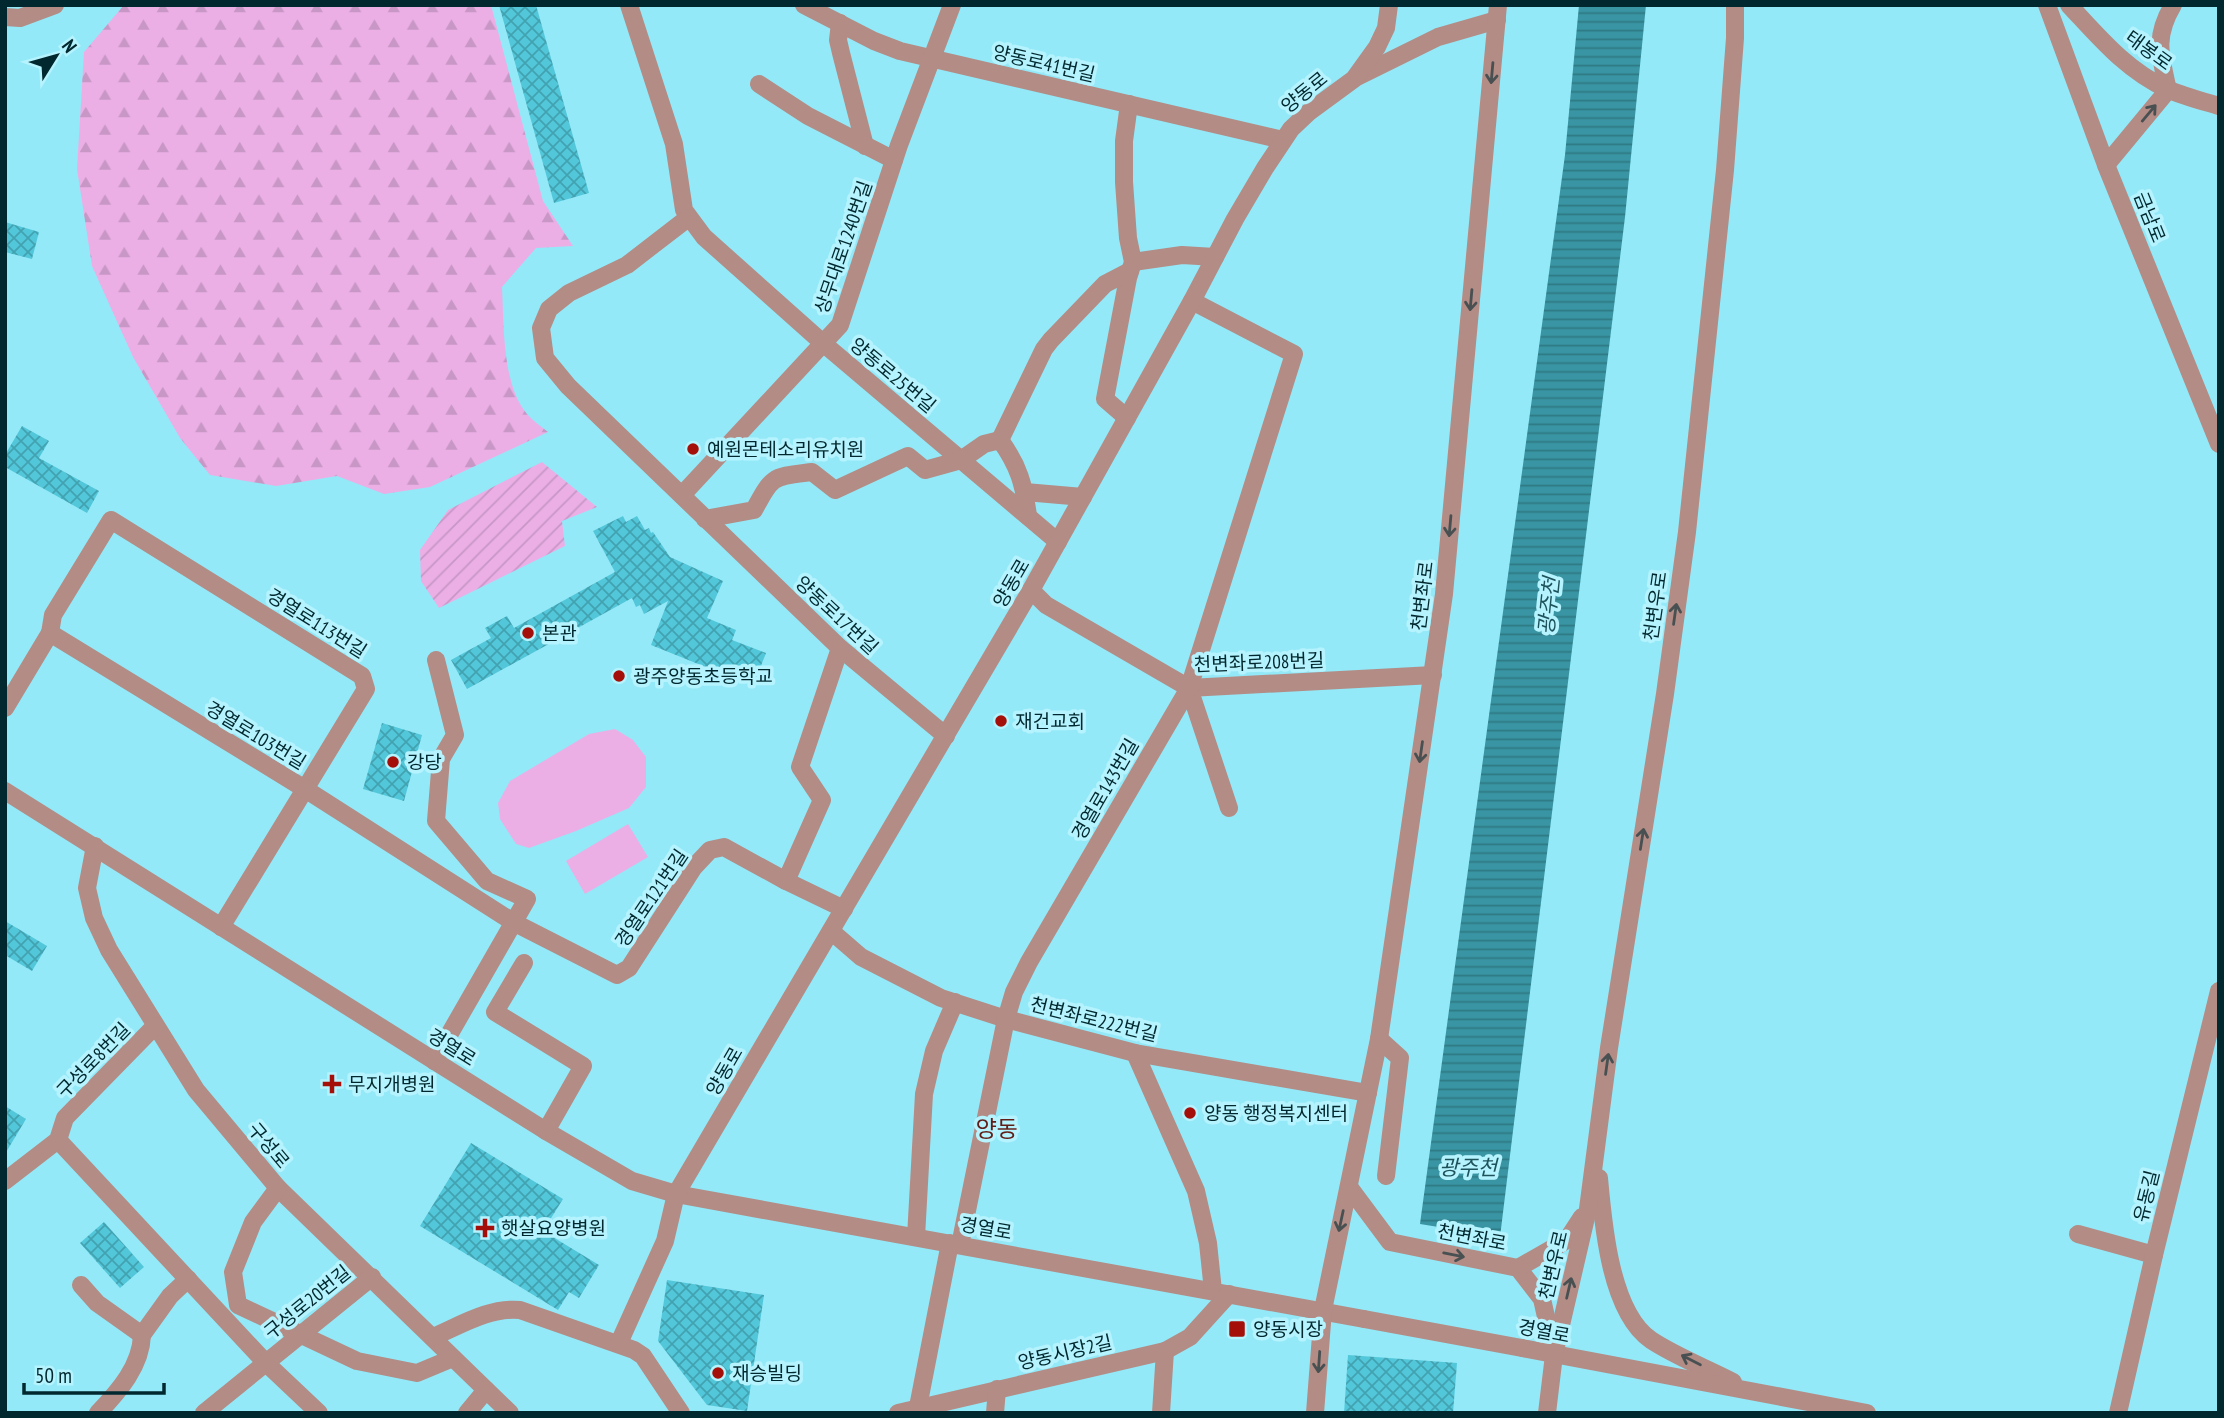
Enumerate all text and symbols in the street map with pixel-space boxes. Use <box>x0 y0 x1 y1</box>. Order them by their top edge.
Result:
north arrow <box>21 21 91 91</box>
street label: 태봉로 <box>2121 25 2177 75</box>
text: N <box>57 34 82 57</box>
street label: 양동로41번길 <box>990 40 1098 86</box>
one-way arrow <box>1485 61 1498 84</box>
street label: 양동로 <box>1276 66 1332 118</box>
one-way arrow <box>2141 104 2157 122</box>
street label: 상무대로1240번길 <box>809 177 877 317</box>
street label: 금남로 <box>2129 188 2171 246</box>
one-way arrow <box>1464 288 1477 311</box>
street label: 양동로25번길 <box>845 332 941 418</box>
place label: 예원몬테소리유치원 <box>707 437 864 461</box>
marker: 예원몬테소리유치원 <box>685 441 701 457</box>
one-way arrow <box>1443 515 1456 537</box>
street label: 양동로 <box>987 554 1035 612</box>
street label: 천변좌로 <box>1406 560 1438 632</box>
street label: 천변우로 <box>1638 570 1672 642</box>
street label: 양동로17번길 <box>791 571 883 659</box>
water label: 광주천 <box>1532 573 1565 636</box>
street label: 경열로113번길 <box>263 583 371 663</box>
one-way arrow <box>1669 604 1682 626</box>
place label: 본관 <box>542 621 577 645</box>
marker: 본관 <box>520 625 536 641</box>
street label: 천변좌로208번길 <box>1193 648 1325 676</box>
place label: 광주양동초등학교 <box>633 664 773 688</box>
marker: 광주양동초등학교 <box>611 668 627 684</box>
street label: 경열로103번길 <box>201 696 311 774</box>
place label: 재건교회 <box>1015 709 1085 733</box>
marker: 재건교회 <box>993 713 1009 729</box>
street label: 경열로143번길 <box>1066 734 1144 844</box>
one-way arrow <box>1415 740 1428 763</box>
place label: 강당 <box>407 750 442 774</box>
marker: 강당 <box>385 754 401 770</box>
one-way arrow <box>1636 829 1649 851</box>
street label: 경열로121번길 <box>609 844 693 952</box>
street label: 천변좌로222번길 <box>1028 992 1160 1046</box>
street label: 구성로8번길 <box>51 1017 135 1103</box>
street label: 경열로 <box>423 1023 481 1071</box>
street label: 양동로 <box>700 1042 748 1100</box>
one-way arrow <box>1600 1053 1613 1076</box>
place label: 무지개병원 <box>348 1072 435 1096</box>
marker: 무지개병원 <box>322 1074 342 1094</box>
place label: 양동 행정복지센터 <box>1204 1101 1348 1125</box>
marker: 양동 행정복지센터 <box>1182 1105 1198 1121</box>
district label: 양동 <box>976 1114 1018 1143</box>
street label: 구성로 <box>243 1117 295 1173</box>
water label: 광주천 <box>1439 1154 1500 1181</box>
street label: 유동길 <box>2128 1168 2164 1224</box>
one-way arrow <box>1334 1209 1348 1232</box>
street label: 경열로 <box>958 1212 1014 1244</box>
place label: 햇살요양병원 <box>501 1216 606 1240</box>
marker: 햇살요양병원 <box>475 1218 495 1238</box>
street label: 천변좌로 <box>1435 1219 1509 1255</box>
street label: 천변우로 <box>1533 1228 1573 1302</box>
one-way arrow <box>1442 1248 1465 1262</box>
street label: 구성로20번길 <box>259 1260 355 1344</box>
one-way arrow <box>1563 1277 1577 1300</box>
street label: 경열로 <box>1516 1314 1572 1348</box>
place label: 양동시장 <box>1253 1317 1323 1341</box>
marker: 양동시장 <box>1227 1319 1247 1339</box>
street label: 양동시장2길 <box>1016 1330 1114 1374</box>
one-way arrow <box>1312 1350 1325 1372</box>
scale bar <box>24 1352 164 1396</box>
one-way arrow <box>1681 1353 1702 1367</box>
place label: 재승빌딩 <box>732 1361 802 1385</box>
text: 50 m <box>35 1362 72 1389</box>
marker: 재승빌딩 <box>710 1365 726 1381</box>

